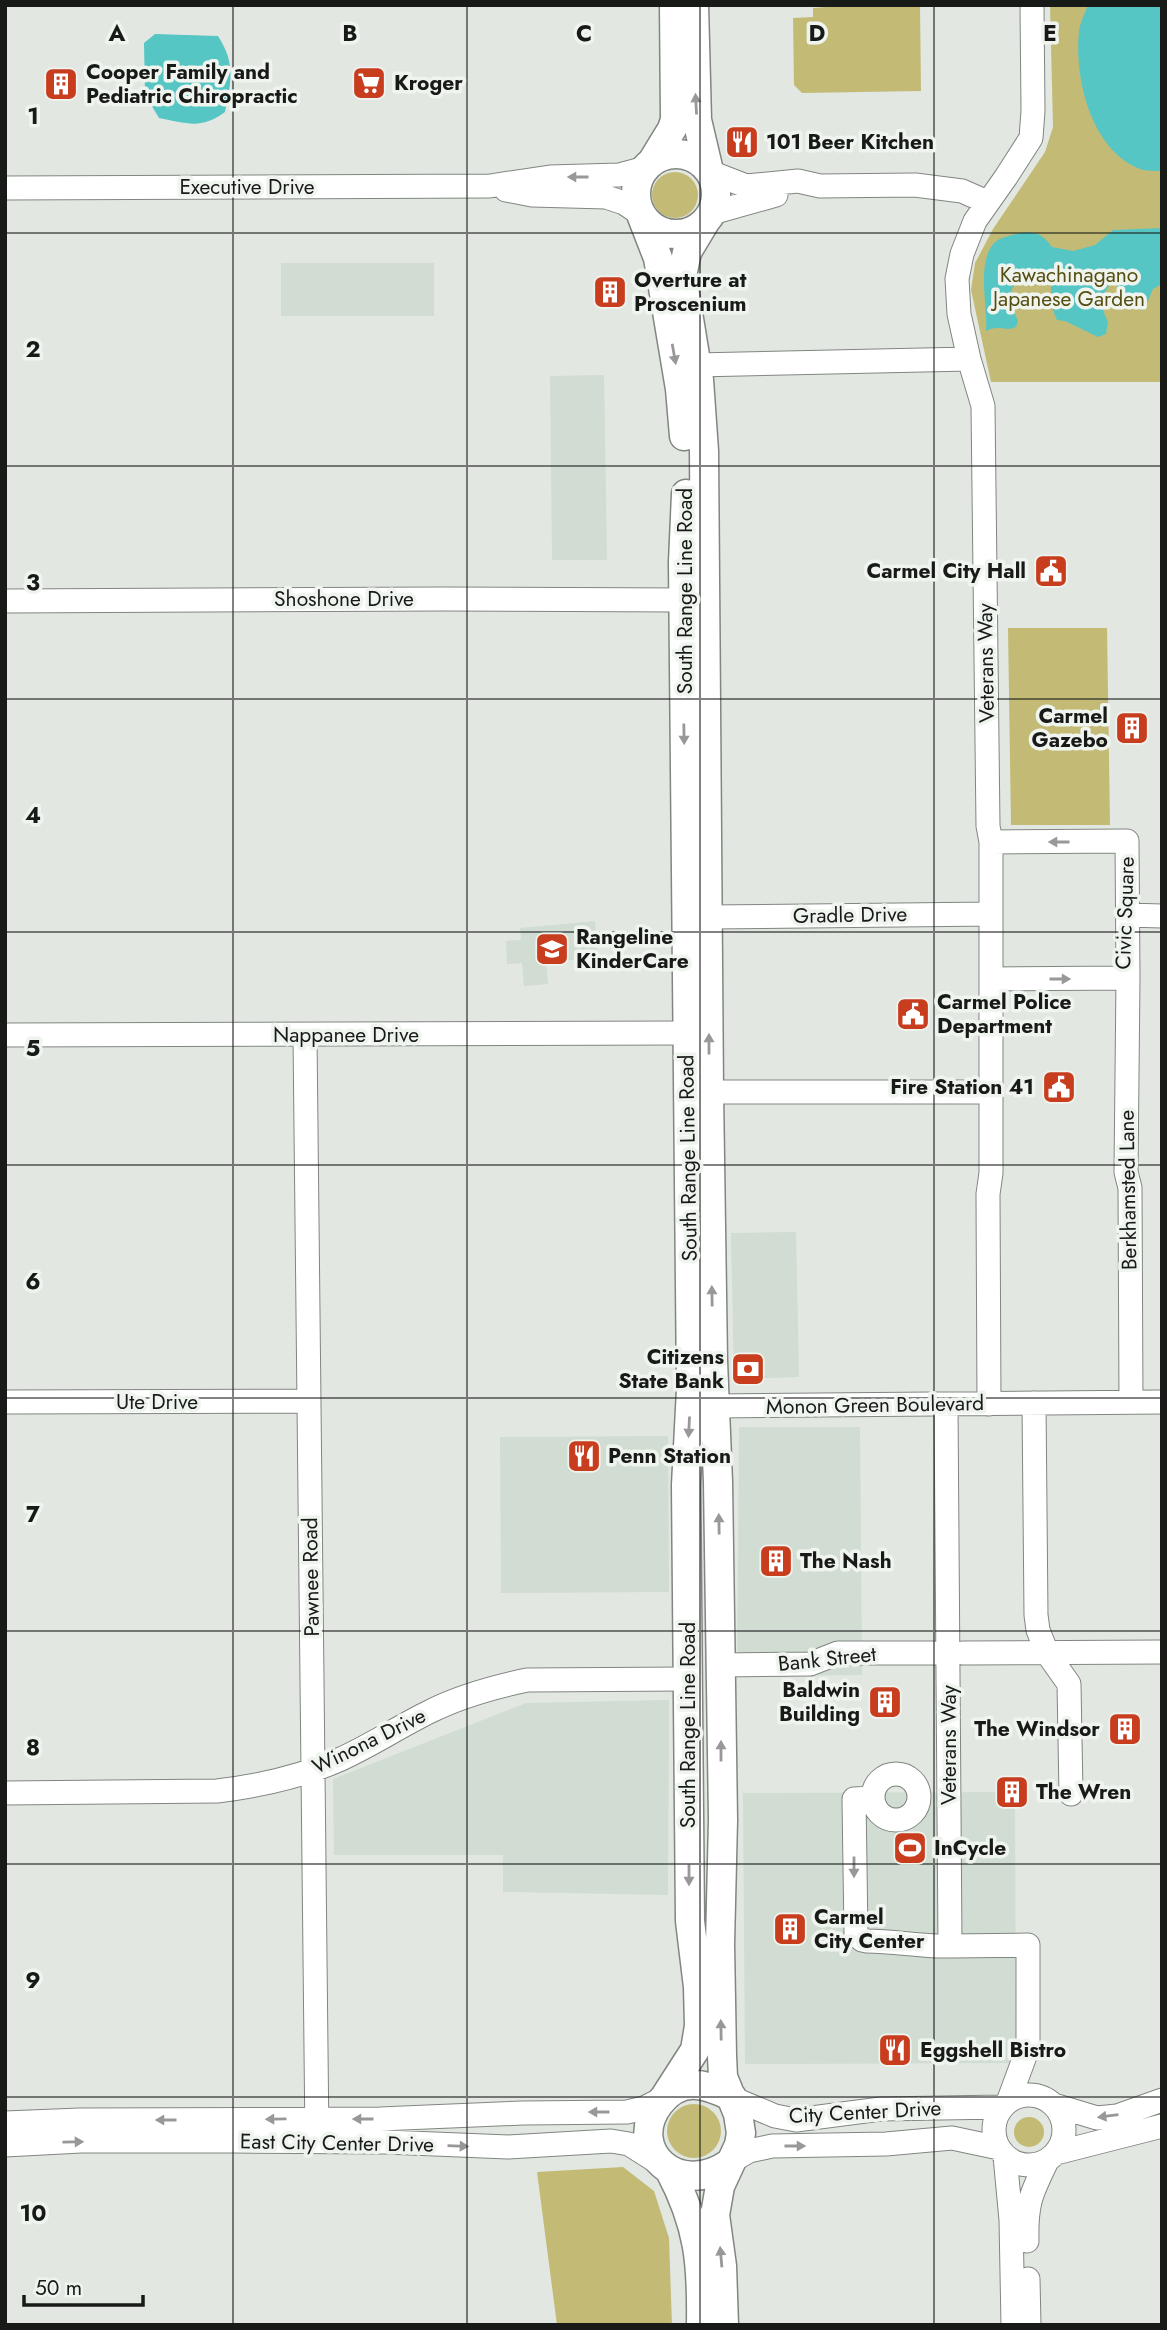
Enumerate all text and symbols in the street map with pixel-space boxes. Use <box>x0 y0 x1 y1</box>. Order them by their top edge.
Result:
text: A <box>108 16 126 50</box>
text: B <box>342 16 358 50</box>
text: C <box>576 16 592 50</box>
text: D <box>809 16 826 50</box>
text: E <box>1043 16 1057 50</box>
place label: Cooper Family and Pediatric Chiropractic <box>86 57 298 111</box>
supermarket icon: Kroger <box>350 64 388 102</box>
building icon: Cooper Family and Pediatric Chiropractic <box>42 65 80 103</box>
place label: Kroger <box>394 68 463 98</box>
one-way arrow <box>690 93 701 115</box>
text: 1 <box>27 99 39 133</box>
restaurant icon: 101 Beer Kitchen <box>723 123 761 161</box>
place label: 101 Beer Kitchen <box>766 127 934 157</box>
one-way arrow <box>567 171 589 183</box>
street label: Executive Drive <box>179 172 315 202</box>
park label: Kawachinagano Japanese Garden <box>990 260 1145 314</box>
place label: Overture at Proscenium <box>634 265 747 319</box>
building icon: Overture at Proscenium <box>591 273 629 311</box>
text: 2 <box>25 332 41 366</box>
one-way arrow <box>669 343 680 365</box>
street label: South Range Line Road <box>670 488 700 694</box>
public building icon: Carmel City Hall <box>1032 552 1070 590</box>
place label: Carmel City Hall <box>867 556 1026 586</box>
text: 3 <box>26 565 40 599</box>
street label: Shoshone Drive <box>274 584 414 614</box>
street label: Veterans Way <box>970 602 1002 723</box>
place label: Carmel Gazebo <box>1032 701 1108 755</box>
building icon: Carmel Gazebo <box>1113 709 1151 747</box>
one-way arrow <box>679 723 690 745</box>
text: 4 <box>25 798 41 832</box>
one-way arrow <box>1048 836 1070 848</box>
street label: Civic Square <box>1108 856 1142 970</box>
street label: Gradle Drive <box>793 899 908 931</box>
place label: Rangeline KinderCare <box>576 922 689 976</box>
school or university icon: Rangeline KinderCare <box>533 930 571 968</box>
one-way arrow <box>1049 973 1071 985</box>
place label: Carmel Police Department <box>937 987 1072 1041</box>
public building icon: Carmel Police Department <box>894 995 932 1033</box>
street label: Nappanee Drive <box>273 1020 419 1050</box>
text: 5 <box>26 1031 40 1065</box>
one-way arrow <box>703 1033 714 1055</box>
street label: South Range Line Road <box>671 1054 705 1262</box>
public building icon: Fire Station 41 <box>1040 1068 1078 1106</box>
place label: Fire Station 41 <box>890 1072 1034 1102</box>
street label: Berkhamsted Lane <box>1112 1109 1144 1270</box>
text: 6 <box>25 1264 41 1298</box>
one-way arrow <box>706 1285 718 1307</box>
place label: Citizens State Bank <box>618 1342 724 1396</box>
bank icon: Citizens State Bank <box>729 1350 767 1388</box>
street label: Ute Drive <box>116 1387 198 1417</box>
street label: Monon Green Boulevard <box>766 1388 984 1422</box>
one-way arrow <box>683 1416 694 1438</box>
restaurant icon: Penn Station <box>565 1437 603 1475</box>
place label: Penn Station <box>608 1441 731 1471</box>
text: 7 <box>26 1497 40 1531</box>
one-way arrow <box>713 1513 725 1535</box>
street label: Pawnee Road <box>295 1517 327 1637</box>
building icon: The Nash <box>757 1542 795 1580</box>
place label: The Nash <box>800 1546 892 1576</box>
street label: South Range Line Road <box>673 1622 703 1828</box>
street label: Bank Street <box>776 1639 878 1679</box>
place label: Baldwin Building <box>779 1675 860 1729</box>
building icon: Baldwin Building <box>866 1683 904 1721</box>
street label: Veterans Way <box>934 1684 964 1805</box>
street label: Winona Drive <box>307 1701 431 1781</box>
building icon: The Windsor <box>1106 1710 1144 1748</box>
place label: The Windsor <box>974 1714 1100 1744</box>
text: 8 <box>26 1730 40 1764</box>
one-way arrow <box>716 1740 727 1762</box>
building icon: The Wren <box>993 1773 1031 1811</box>
place label: The Wren <box>1036 1777 1131 1807</box>
sports icon: InCycle <box>891 1829 929 1867</box>
place label: InCycle <box>934 1833 1006 1863</box>
one-way arrow <box>848 1856 860 1878</box>
one-way arrow <box>683 1864 695 1886</box>
place label: Carmel City Center <box>814 1902 925 1956</box>
building icon: Carmel City Center <box>771 1910 809 1948</box>
text: 9 <box>25 1963 41 1997</box>
one-way arrow <box>715 2019 727 2041</box>
restaurant icon: Eggshell Bistro <box>876 2031 914 2069</box>
place label: Eggshell Bistro <box>920 2035 1066 2065</box>
street label: City Center Drive <box>788 2093 942 2131</box>
one-way arrow <box>587 2106 609 2118</box>
one-way arrow <box>1097 2111 1119 2122</box>
one-way arrow <box>264 2113 286 2125</box>
one-way arrow <box>352 2113 374 2125</box>
one-way arrow <box>155 2114 177 2126</box>
street label: East City Center Drive <box>240 2126 434 2160</box>
one-way arrow <box>63 2136 85 2147</box>
one-way arrow <box>447 2140 469 2151</box>
one-way arrow <box>784 2140 806 2152</box>
text: 10 <box>20 2196 46 2230</box>
one-way arrow <box>715 2245 726 2267</box>
scale bar <box>24 2264 144 2308</box>
text: 50 m <box>35 2273 82 2303</box>

